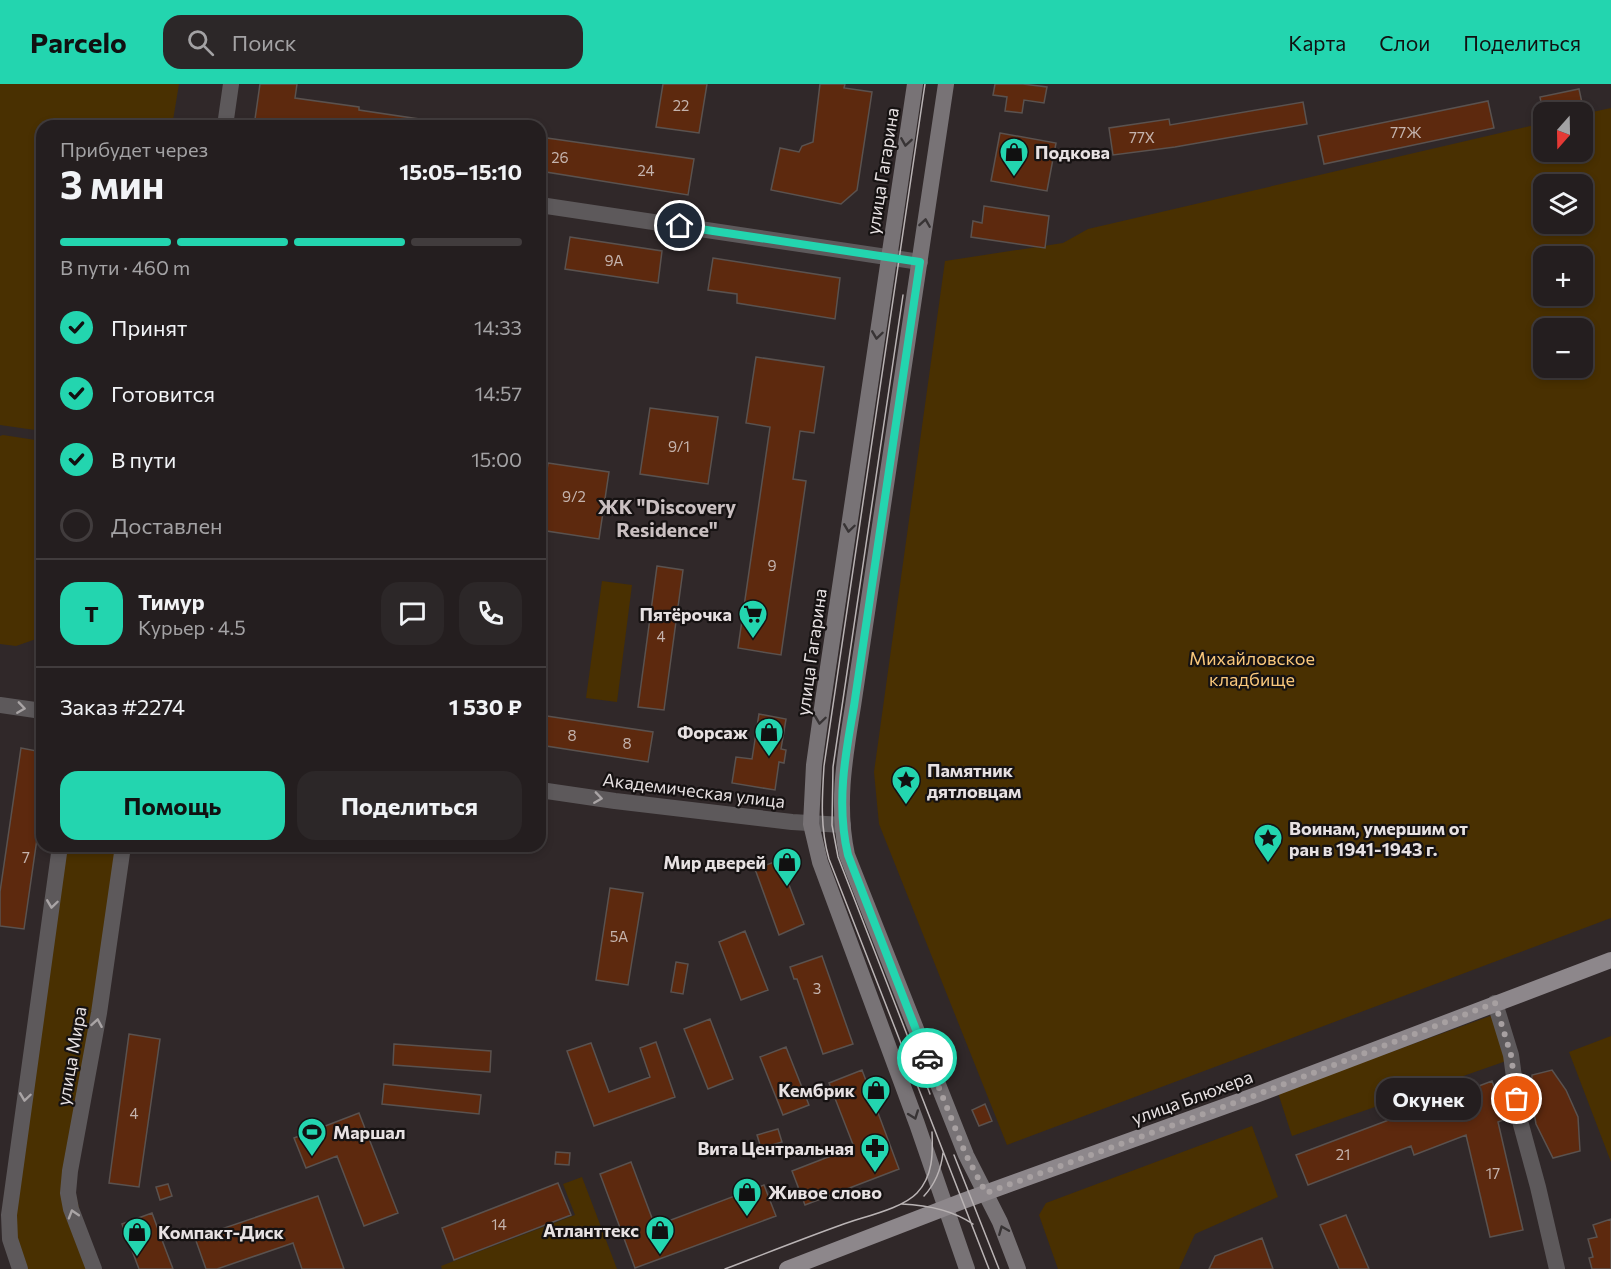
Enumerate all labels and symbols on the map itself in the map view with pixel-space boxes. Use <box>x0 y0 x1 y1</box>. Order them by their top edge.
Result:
house number: 22 <box>673 96 689 114</box>
north arrow <box>1533 102 1593 162</box>
street label: улица Гагарина <box>861 106 903 236</box>
house number: 77Ж <box>1390 123 1422 141</box>
house number: 77Х <box>1129 128 1155 146</box>
shop icon: Подкова <box>998 136 1030 178</box>
one-way arrow <box>901 137 913 146</box>
place label: Подкова <box>1035 141 1110 163</box>
house number: 26 <box>551 148 569 166</box>
house number: 24 <box>637 161 655 179</box>
pin <box>654 200 705 251</box>
one-way arrow <box>919 219 931 228</box>
house number: 9А <box>604 251 624 269</box>
one-way arrow <box>872 330 884 339</box>
house number: 9/1 <box>668 437 690 455</box>
house number: 9/2 <box>562 487 586 505</box>
district label: ЖК "Discovery Residence" <box>598 494 736 541</box>
one-way arrow <box>843 523 855 532</box>
house number: 9 <box>767 556 777 574</box>
street label: улица Гагарина <box>791 587 831 717</box>
supermarket icon: Пятёрочка <box>737 598 769 640</box>
place label: Пятёрочка <box>640 603 732 625</box>
house number: 4 <box>657 627 666 645</box>
park label: Михайловское кладбище <box>1189 647 1315 690</box>
one-way arrow <box>16 702 26 714</box>
shop icon: Форсаж <box>753 716 785 758</box>
one-way arrow <box>815 716 827 725</box>
place label: Форсаж <box>677 721 749 743</box>
house number: 8 <box>567 726 577 744</box>
house number: 8 <box>622 734 632 752</box>
place label: Памятник дятловцам <box>927 759 1021 802</box>
place icon: Памятник дятловцам <box>890 764 922 806</box>
street label: Академическая улица <box>602 768 786 812</box>
one-way arrow <box>593 792 603 804</box>
place label: Воинам, умершим от ран в 1941-1943 г. <box>1289 817 1468 860</box>
place icon: Воинам, умершим от ран в 1941-1943 г. <box>1252 822 1284 864</box>
shop icon: Мир дверей <box>771 846 803 888</box>
house number: 7 <box>22 848 30 866</box>
place label: Мир дверей <box>663 851 766 873</box>
one-way arrow <box>46 899 58 909</box>
house number: 5А <box>610 927 628 945</box>
house number: 3 <box>813 979 821 997</box>
street label: улица Мира <box>51 1005 91 1107</box>
one-way arrow <box>90 1018 103 1028</box>
courier <box>897 1028 957 1088</box>
street label: улица Блюхера <box>1128 1065 1256 1129</box>
pin <box>1491 1073 1542 1124</box>
shop icon: Кембрик <box>860 1074 892 1116</box>
callout: Окунек <box>1376 1078 1481 1120</box>
place label: Кембрик <box>778 1079 856 1101</box>
one-way arrow <box>19 1093 32 1102</box>
house number: 4 <box>130 1104 139 1122</box>
one-way arrow <box>907 1109 919 1120</box>
sports icon: Маршал <box>296 1116 328 1158</box>
place label: Маршал <box>333 1121 405 1143</box>
pharmacy icon: Вита Центральная <box>859 1132 891 1174</box>
place label: Вита Центральная <box>697 1137 854 1159</box>
house number: 21 <box>1336 1145 1350 1163</box>
house number: 17 <box>1486 1164 1500 1182</box>
shop icon: Живое слово <box>731 1176 763 1218</box>
place label: Живое слово <box>768 1181 882 1203</box>
one-way arrow <box>68 1209 80 1220</box>
shop icon: Атланттекс <box>644 1214 676 1256</box>
house number: 14 <box>491 1215 507 1233</box>
shop icon: Компакт-Диск <box>121 1216 153 1258</box>
place label: Атланттекс <box>543 1219 639 1241</box>
place label: Компакт-Диск <box>158 1221 285 1243</box>
one-way arrow <box>998 1226 1010 1237</box>

